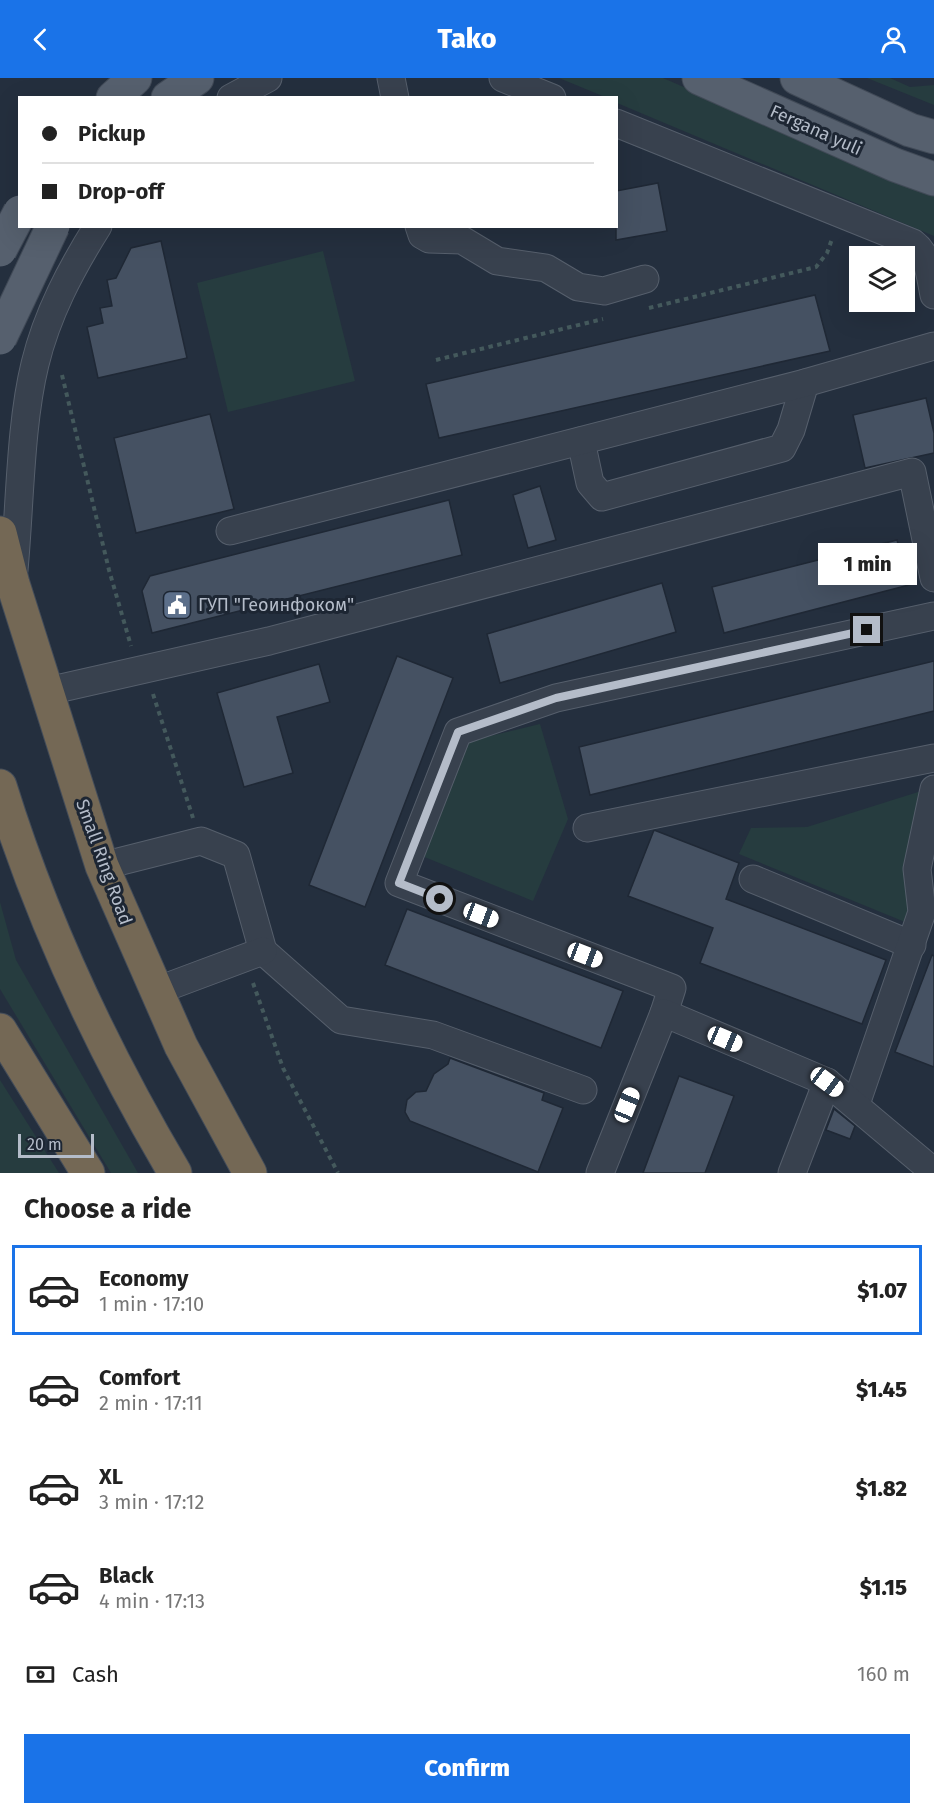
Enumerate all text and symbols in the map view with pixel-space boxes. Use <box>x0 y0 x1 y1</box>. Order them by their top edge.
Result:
icon: back <box>24 23 57 56</box>
text: Tako <box>438 23 496 55</box>
icon: person <box>877 23 910 56</box>
street label: Fergana yuli <box>767 100 865 160</box>
text: Pickup <box>78 120 146 147</box>
text: Drop-off <box>78 178 164 205</box>
map controls <box>849 246 915 312</box>
button: layers <box>849 246 915 312</box>
callout: 1 min <box>818 543 916 585</box>
text: 1 min <box>844 552 891 576</box>
public building icon: ГУП "Геоинфоком" <box>161 589 193 621</box>
place label: ГУП "Геоинфоком" <box>198 594 354 616</box>
route end <box>853 616 880 643</box>
street label: Small Ring Road <box>71 796 137 928</box>
route start <box>426 885 453 912</box>
car <box>461 900 501 930</box>
car <box>565 940 605 970</box>
car <box>705 1024 745 1054</box>
car <box>807 1064 847 1100</box>
car <box>612 1085 642 1125</box>
scale bar <box>18 1131 94 1158</box>
text: 20 m <box>27 1135 62 1154</box>
text: Choose a ride <box>24 1193 191 1225</box>
icon: car <box>27 1263 81 1317</box>
text: Economy <box>99 1265 188 1292</box>
text: $1.07 <box>857 1277 907 1304</box>
text: 1 min · 17:10 <box>99 1292 204 1316</box>
icon: car <box>27 1362 81 1416</box>
text: Comfort <box>99 1364 180 1391</box>
text: $1.45 <box>856 1376 907 1403</box>
text: 2 min · 17:11 <box>99 1391 203 1415</box>
icon: car <box>27 1461 81 1515</box>
text: XL <box>99 1463 123 1490</box>
text: $1.82 <box>856 1475 907 1502</box>
text: 3 min · 17:12 <box>99 1490 204 1514</box>
icon: car <box>27 1560 81 1614</box>
text: Black <box>99 1562 154 1589</box>
text: $1.15 <box>860 1574 907 1601</box>
text: 4 min · 17:13 <box>99 1589 205 1613</box>
icon: cash <box>24 1658 57 1691</box>
text: Cash <box>72 1661 119 1688</box>
text: 160 m <box>857 1662 910 1686</box>
button: Confirm <box>24 1734 910 1803</box>

